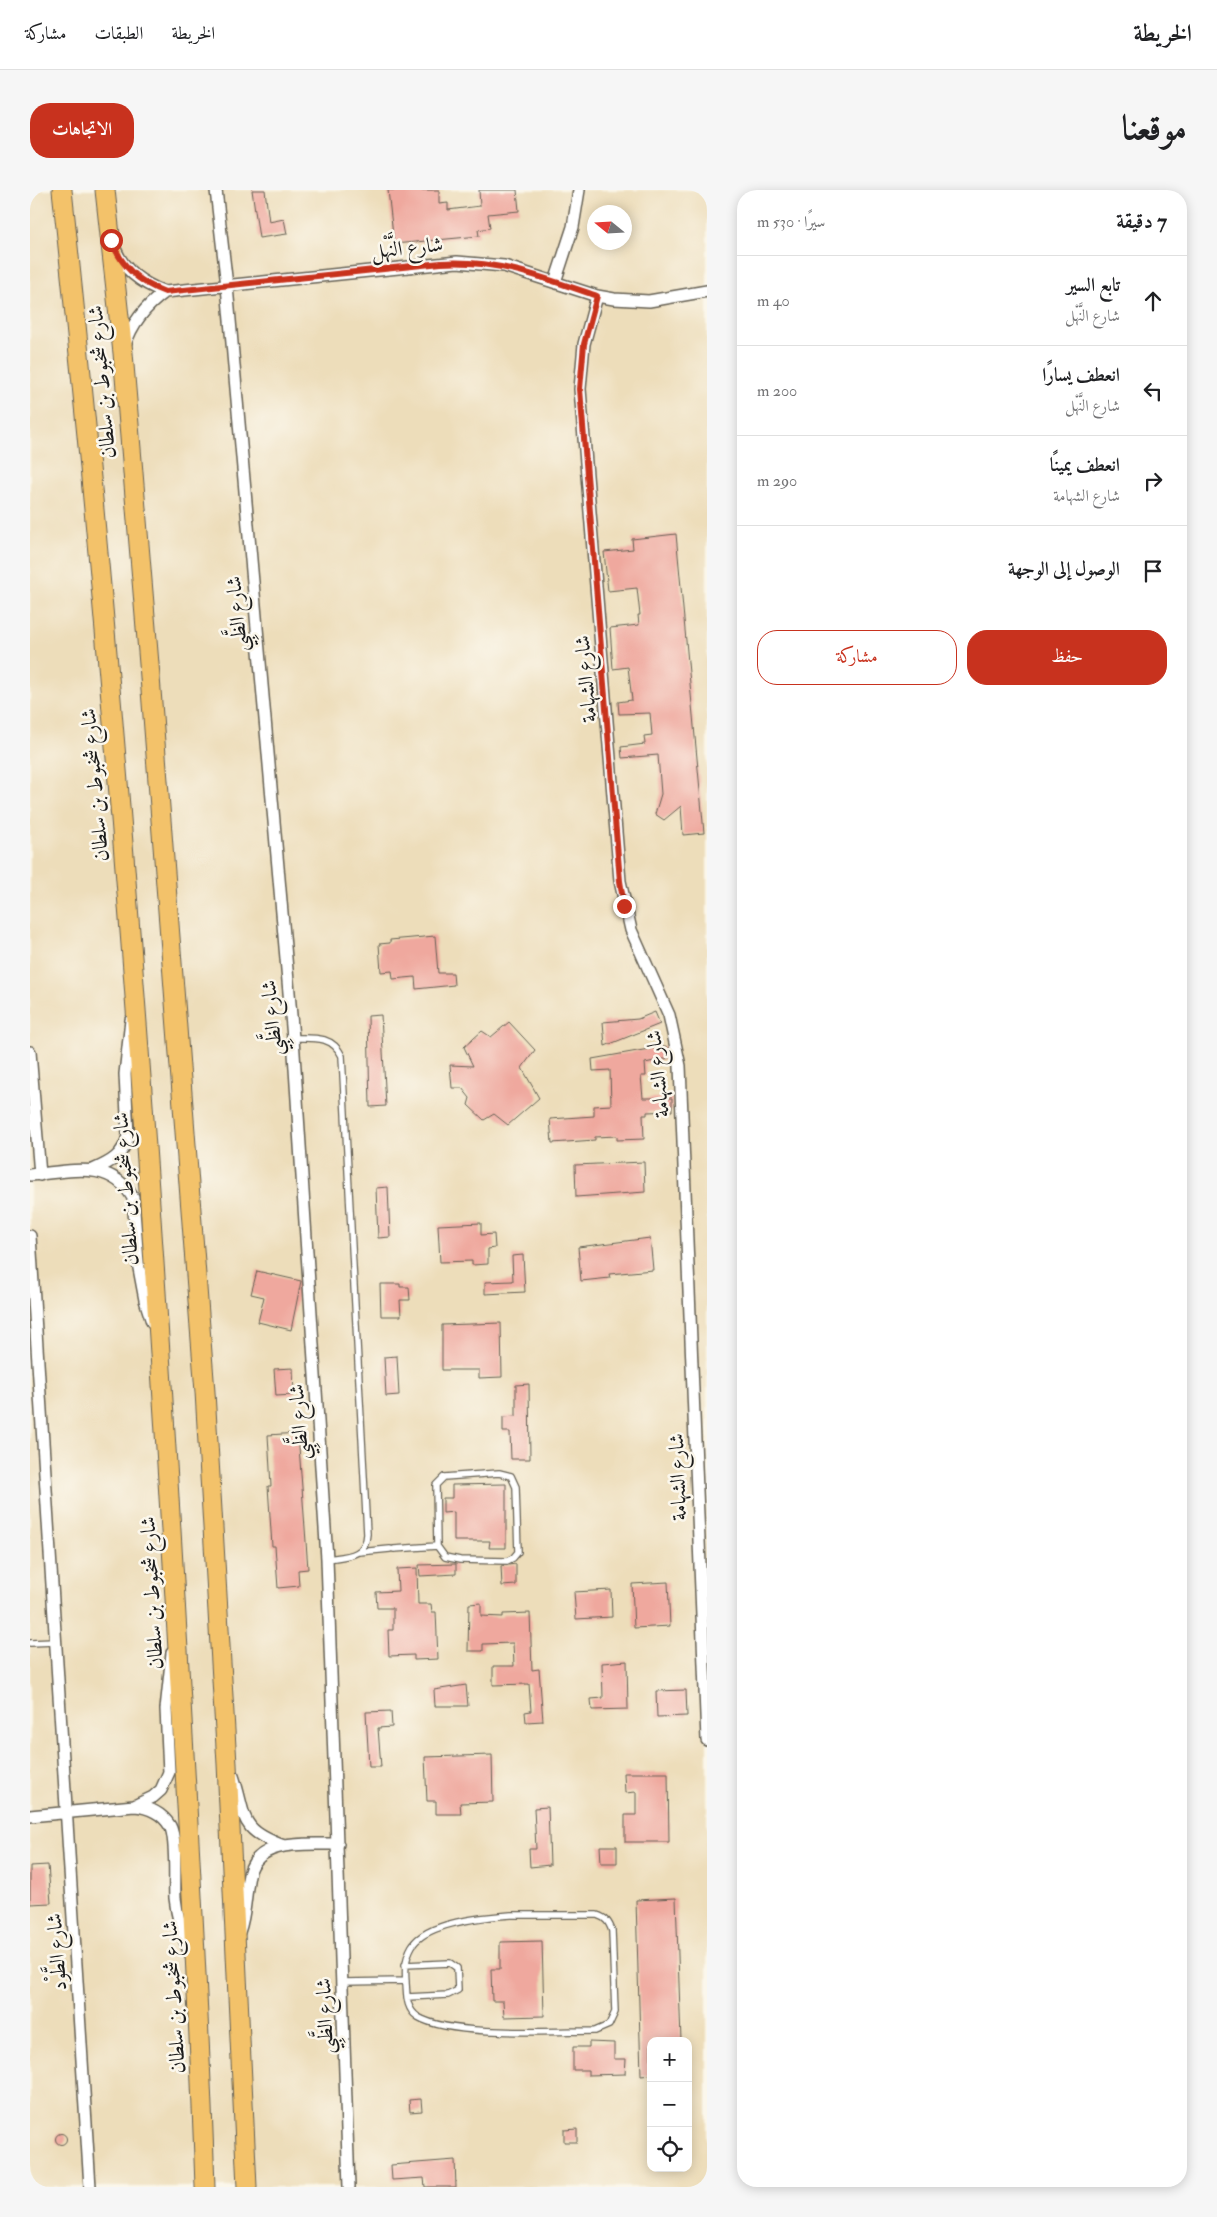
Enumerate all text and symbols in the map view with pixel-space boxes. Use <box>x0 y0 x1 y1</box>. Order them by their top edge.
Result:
text: الخريطة <box>1134 18 1192 49</box>
text: مشاركة <box>25 22 66 45</box>
text: الطبقات <box>94 22 143 45</box>
text: الخريطة <box>171 22 215 45</box>
button: الاتجاهات <box>30 103 134 158</box>
text: موقعنا <box>1122 106 1187 150</box>
north arrow <box>587 205 632 250</box>
text: 7 دقيقة <box>1116 208 1167 235</box>
text: سيرًا · 530 m <box>757 212 825 232</box>
street label: شارع النَّهْل <box>369 226 445 269</box>
route start <box>100 229 123 252</box>
text: تابع السير <box>1066 273 1120 297</box>
icon: ahead <box>1139 287 1167 315</box>
text: 40 m <box>757 291 790 311</box>
street label: شارع شخبوط بن سلطان <box>82 304 126 460</box>
text: شارع النَّهْل <box>1065 306 1120 326</box>
text: انعطف يسارًا <box>1042 363 1120 387</box>
icon: left <box>1139 377 1167 405</box>
text: 200 m <box>757 381 797 401</box>
text: شارع النَّهْل <box>1065 396 1120 416</box>
text: انعطف يمينًا <box>1050 453 1120 477</box>
icon: right <box>1139 467 1167 495</box>
text: 290 m <box>757 471 797 491</box>
text: شارع الشهامة <box>1053 486 1120 506</box>
text: الوصول إلى الوجهة <box>1008 557 1120 581</box>
icon: arrive <box>1139 557 1167 585</box>
street label: شارع الظَّبِي <box>215 574 261 653</box>
button: مشاركة <box>757 630 957 685</box>
button: حفظ <box>967 630 1167 685</box>
street label: شارع الشهامة <box>569 634 607 724</box>
street label: شارع شخبوط بن سلطان <box>75 707 119 863</box>
route end <box>613 895 636 918</box>
street label: شارع الظَّبِي <box>250 978 296 1057</box>
street label: شارع الشهامة <box>640 1029 680 1119</box>
street label: شارع شخبوط بن سلطان <box>107 1111 149 1267</box>
street label: شارع الظَّبِي <box>278 1383 322 1461</box>
street label: شارع الشهامة <box>663 1433 697 1521</box>
street label: شارع شخبوط بن سلطان <box>135 1515 173 1670</box>
street label: شارع الطَّوْد <box>36 1912 77 1992</box>
street label: شارع شخبوط بن سلطان <box>157 1919 195 2074</box>
street label: شارع الظَّبِي <box>305 1977 347 2055</box>
map controls <box>647 2037 692 2172</box>
button: + <box>647 2037 692 2082</box>
button: − <box>647 2082 692 2127</box>
button: locate <box>647 2127 692 2172</box>

